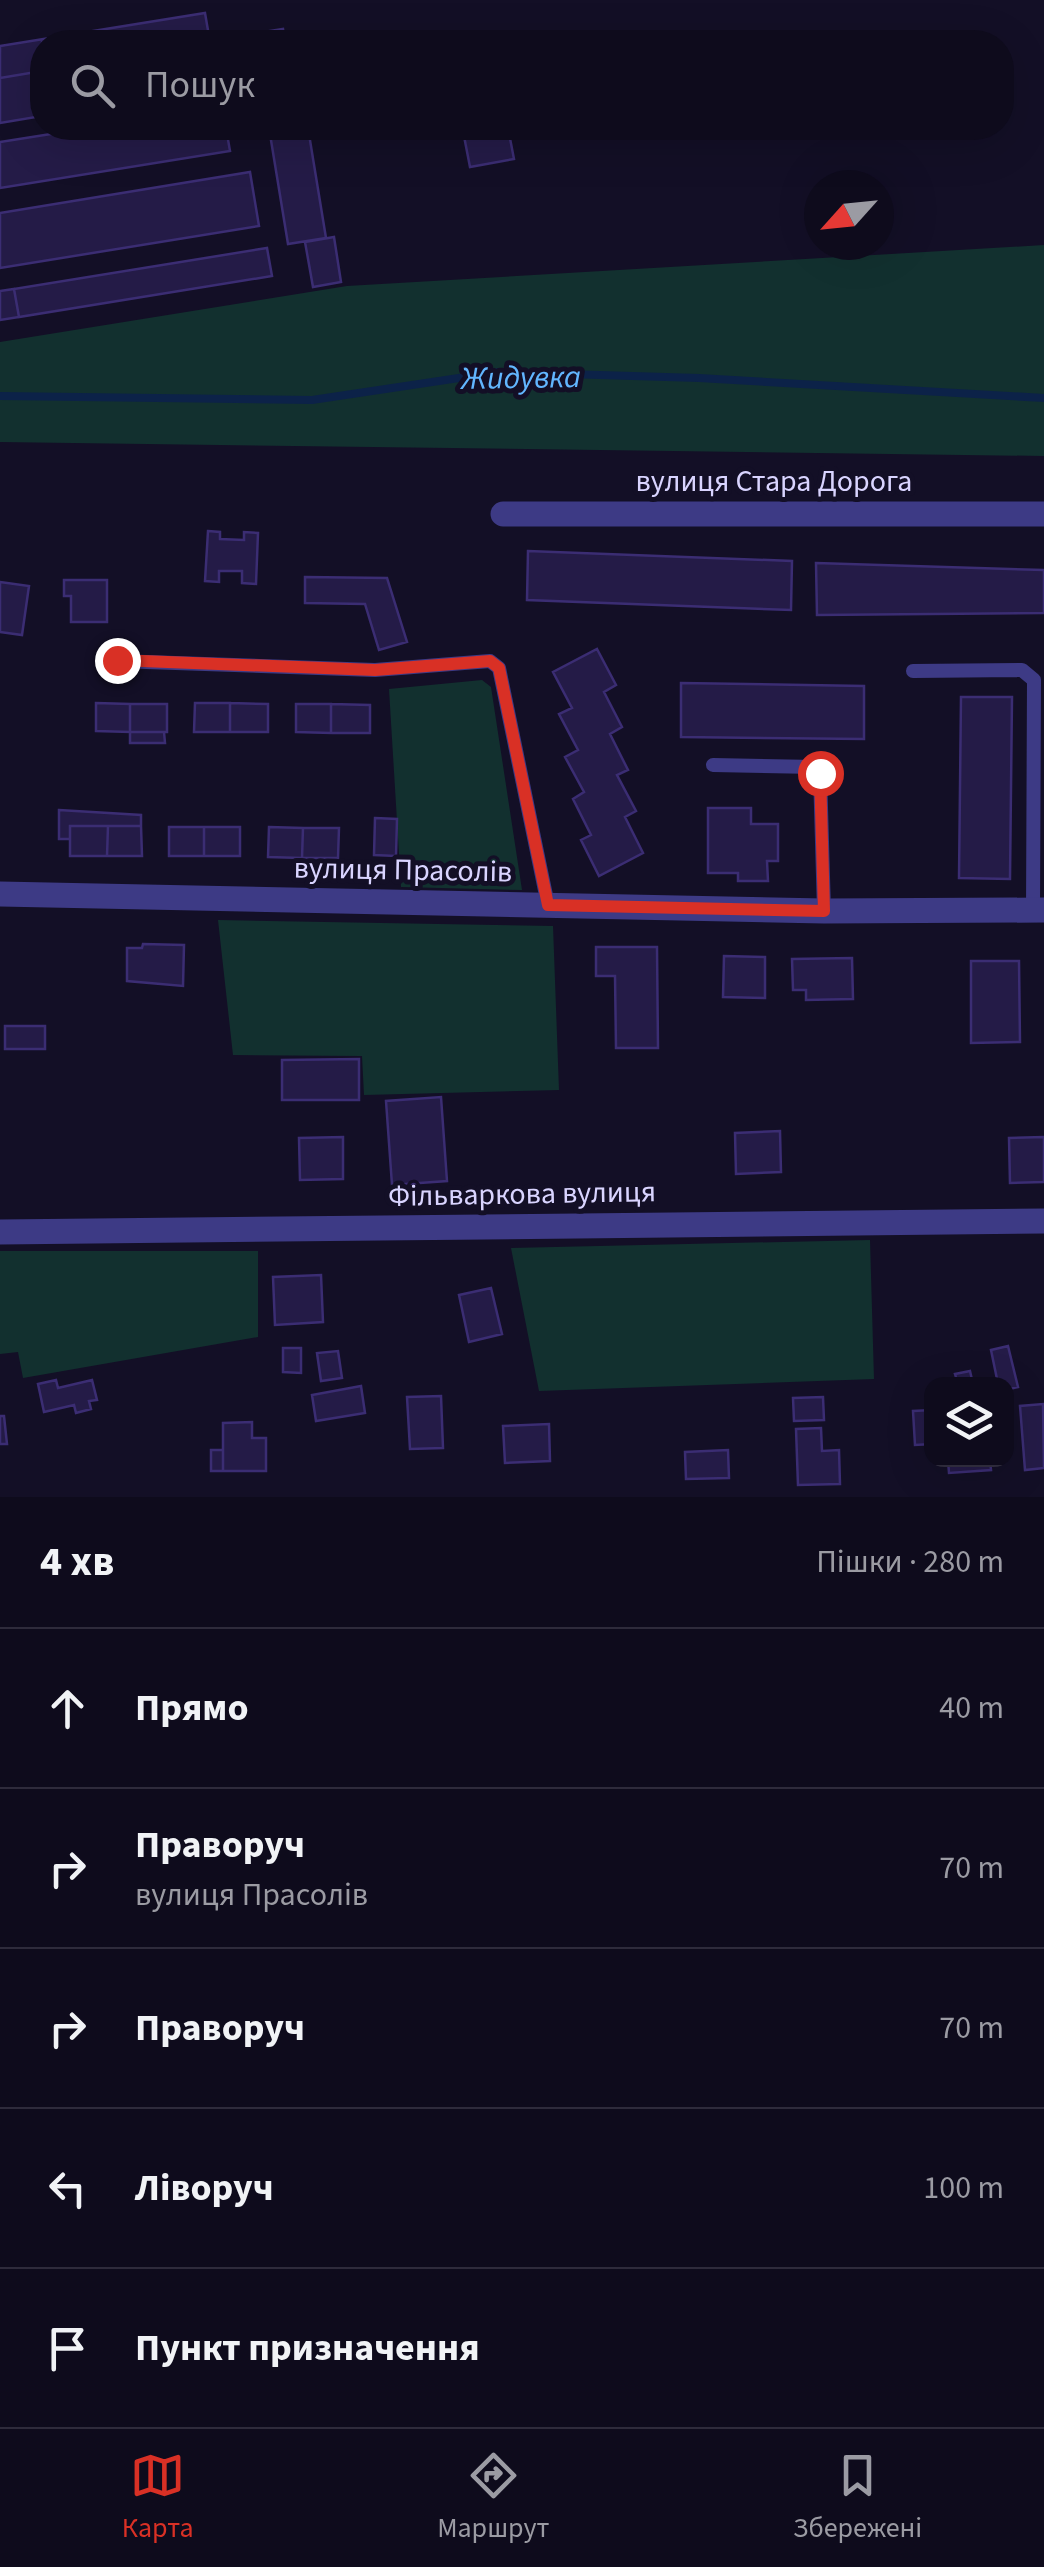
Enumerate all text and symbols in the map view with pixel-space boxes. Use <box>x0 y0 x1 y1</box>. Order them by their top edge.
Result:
search box <box>30 30 1014 140</box>
icon: search <box>65 58 120 113</box>
text: Пошук <box>145 58 255 112</box>
north arrow <box>804 170 894 260</box>
water label: Жидувка <box>459 354 581 402</box>
street label: вулиця Стара Дорога <box>636 460 912 503</box>
route end <box>95 638 141 684</box>
route start <box>798 751 844 797</box>
street label: вулиця Прасолів <box>293 847 513 893</box>
street label: Фільваркова вулиця <box>388 1170 656 1218</box>
map controls <box>924 1377 1014 1467</box>
button: layers <box>924 1377 1014 1467</box>
text: 4 хв <box>40 1532 114 1592</box>
text: Пішки · 280 m <box>816 1539 1004 1585</box>
icon: ahead <box>40 1681 95 1736</box>
text: Прямо <box>135 1681 249 1735</box>
text: 40 m <box>939 1685 1004 1731</box>
text: Праворуч <box>135 1818 305 1872</box>
icon: right <box>40 1841 95 1896</box>
text: 70 m <box>939 1845 1004 1891</box>
text: вулиця Прасолів <box>135 1872 368 1918</box>
icon: right <box>40 2001 95 2056</box>
text: Праворуч <box>135 2001 305 2055</box>
text: 70 m <box>939 2005 1004 2051</box>
icon: left <box>40 2161 95 2216</box>
text: Ліворуч <box>135 2161 274 2215</box>
text: 100 m <box>923 2165 1004 2211</box>
icon: arrive <box>40 2321 95 2376</box>
text: Пункт призначення <box>135 2321 480 2375</box>
tab: Карта <box>122 2448 194 2548</box>
tab: Маршрут <box>437 2448 550 2548</box>
tab: Збережені <box>793 2448 922 2548</box>

